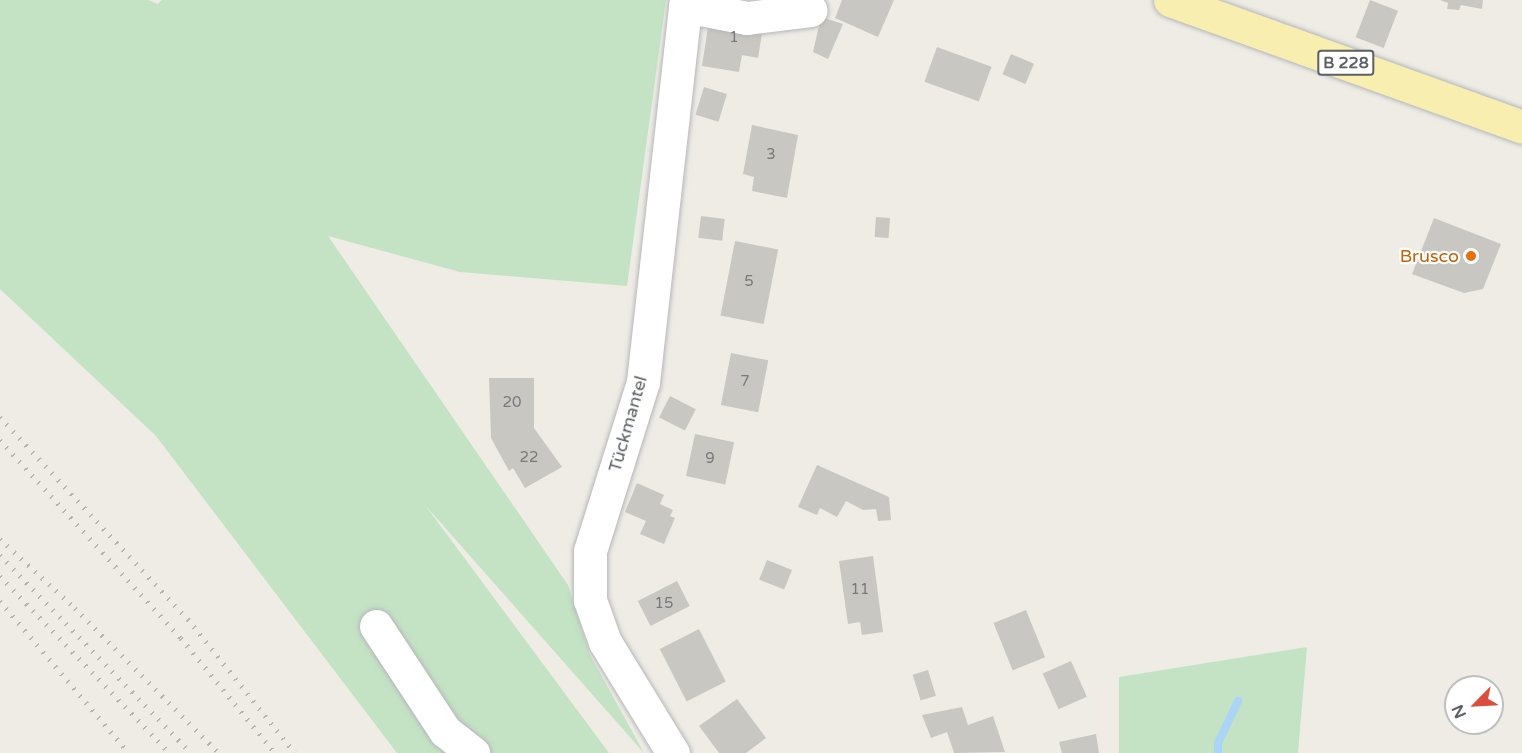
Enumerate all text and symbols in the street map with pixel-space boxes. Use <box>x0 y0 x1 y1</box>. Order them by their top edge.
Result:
house number: 1 <box>729 29 739 47</box>
road number: B 228 <box>1316 50 1376 76</box>
house number: 3 <box>766 146 776 164</box>
place label: Brusco <box>1400 245 1459 267</box>
marker: Brusco <box>1464 249 1478 263</box>
house number: 5 <box>744 273 754 291</box>
street label: Tückmantel <box>604 373 652 475</box>
house number: 7 <box>740 373 750 391</box>
house number: 20 <box>503 394 521 412</box>
house number: 22 <box>520 449 538 467</box>
house number: 9 <box>705 450 715 468</box>
house number: 11 <box>851 581 869 599</box>
house number: 15 <box>655 595 673 613</box>
north arrow <box>1444 675 1504 735</box>
text: N <box>1448 702 1471 721</box>

